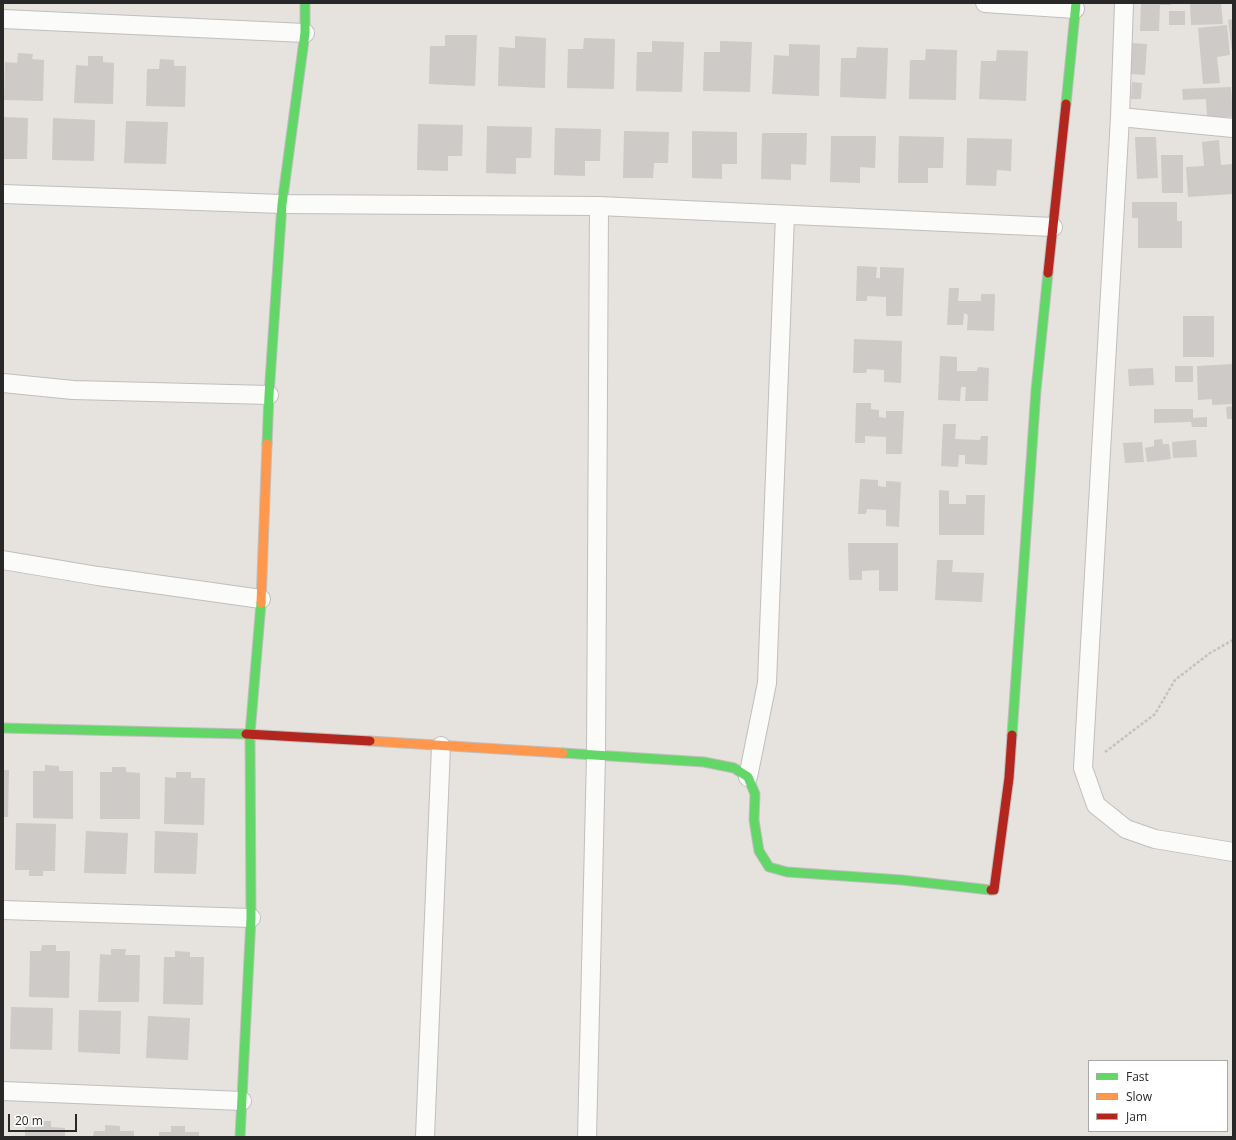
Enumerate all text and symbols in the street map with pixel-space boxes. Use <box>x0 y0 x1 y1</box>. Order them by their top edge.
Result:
legend <box>1088 1060 1228 1132</box>
text: Fast <box>1126 1068 1149 1085</box>
text: Slow <box>1126 1088 1152 1105</box>
scale bar <box>10 1106 79 1132</box>
text: Jam <box>1126 1108 1147 1125</box>
text: 20 m <box>15 1112 43 1129</box>

